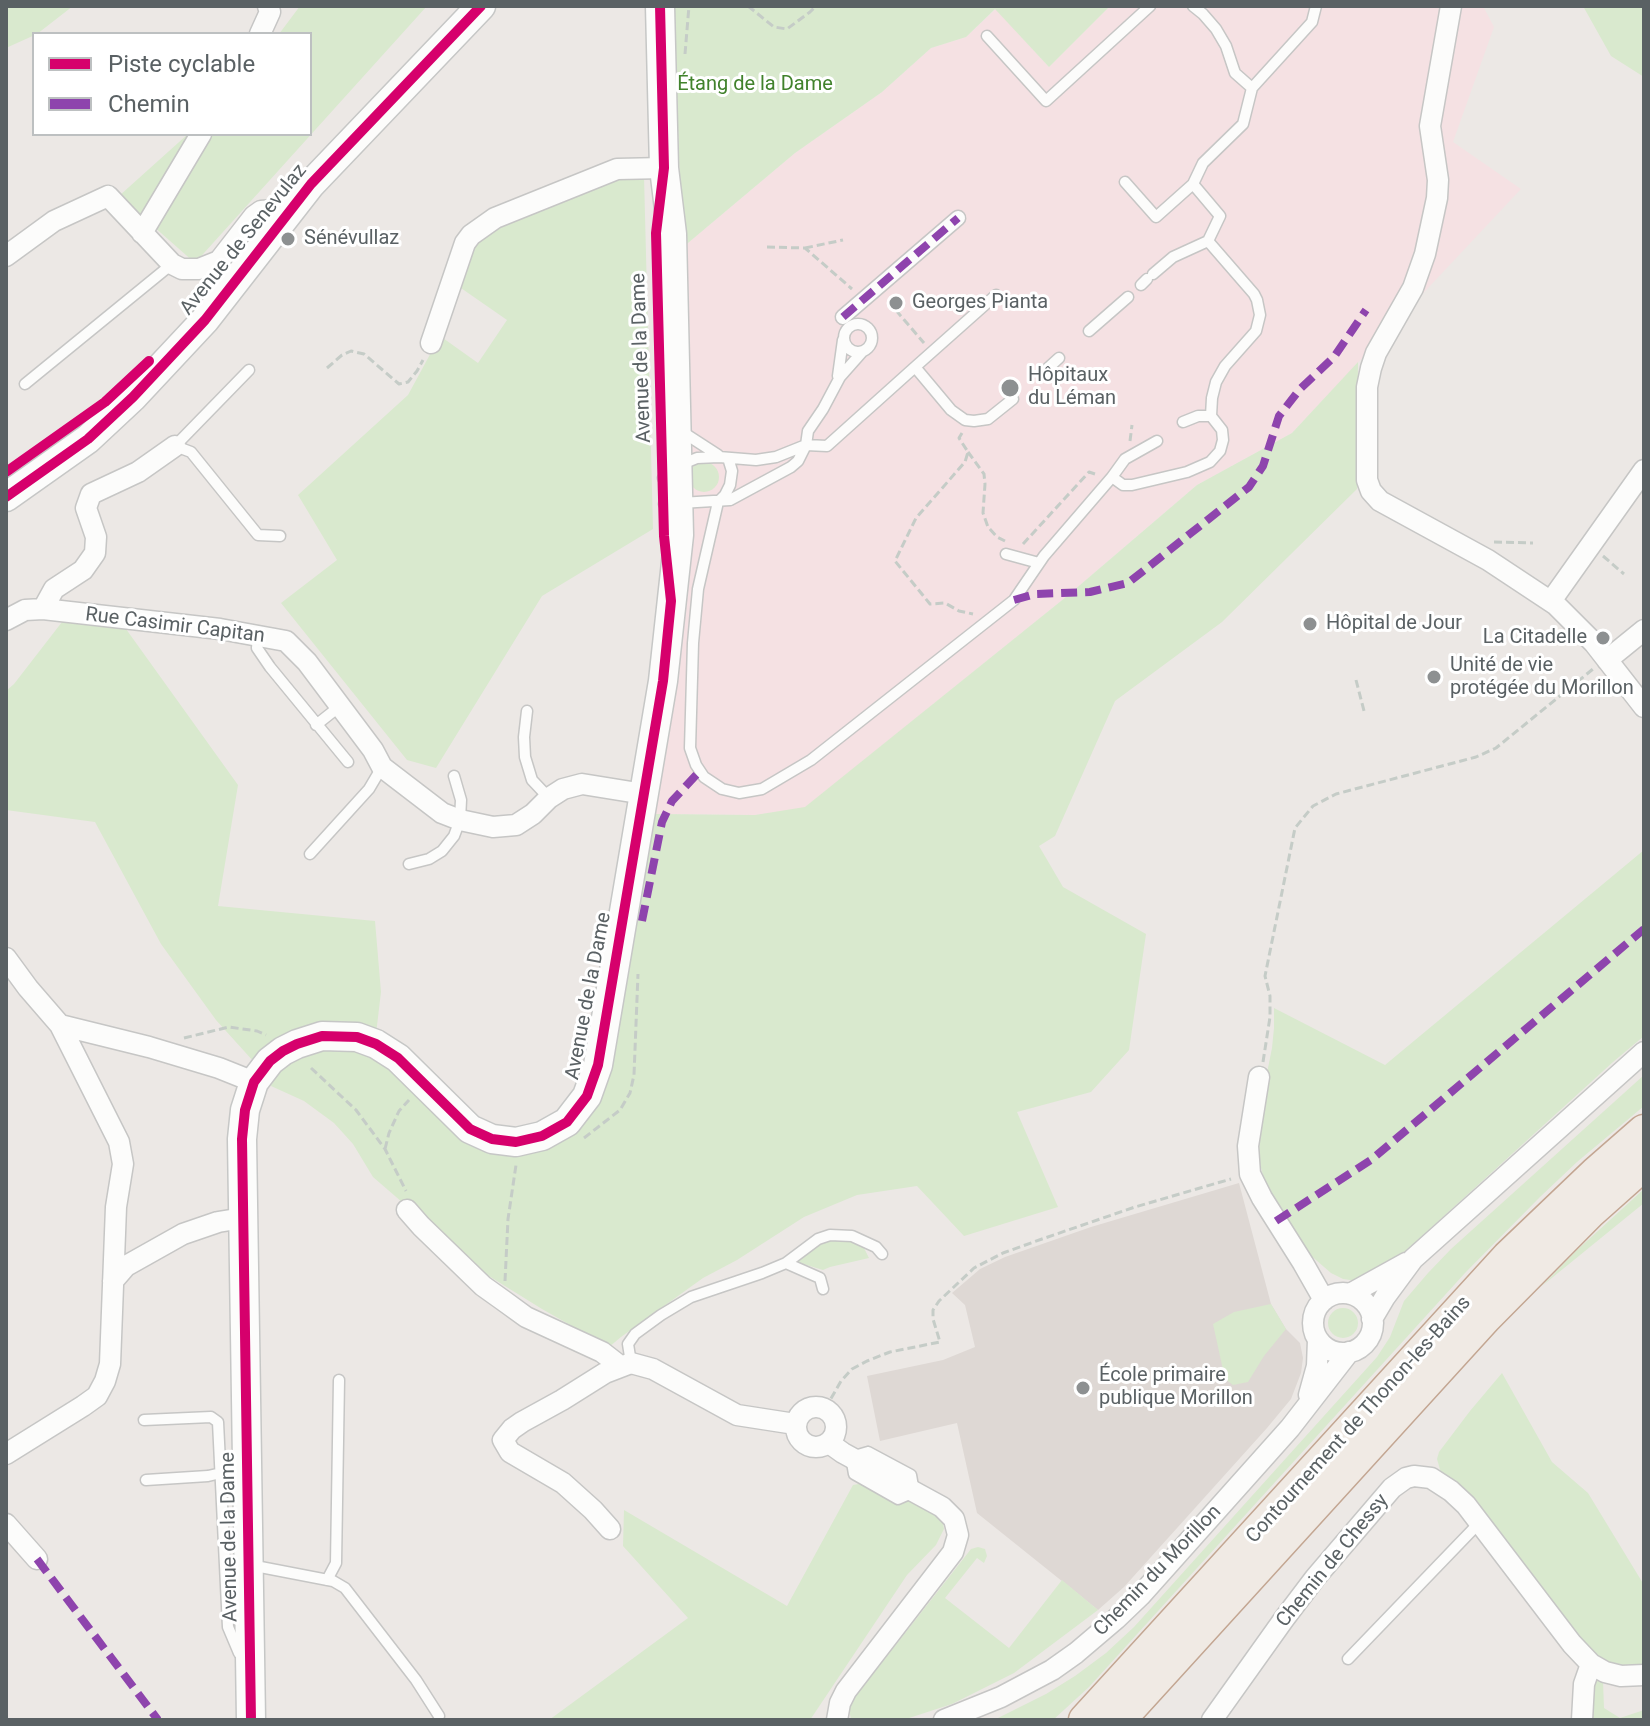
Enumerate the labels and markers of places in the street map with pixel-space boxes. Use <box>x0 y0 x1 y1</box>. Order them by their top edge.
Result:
place label: Sénévullaz <box>304 227 399 251</box>
marker: Sénévullaz <box>279 230 297 248</box>
place label: Georges Pianta <box>912 291 1048 315</box>
marker: Georges Pianta <box>887 294 905 312</box>
place label: Hôpitaux du Léman <box>1028 364 1116 411</box>
marker: Hôpitaux du Léman <box>999 377 1021 399</box>
place label: Hôpital de Jour <box>1326 612 1462 636</box>
marker: Hôpital de Jour <box>1301 615 1319 633</box>
place label: La Citadelle <box>1483 626 1587 650</box>
marker: La Citadelle <box>1594 629 1612 647</box>
place label: Unité de vie protégée du Morillon <box>1450 654 1634 701</box>
marker: Unité de vie protégée du Morillon <box>1425 668 1443 686</box>
place label: École primaire publique Morillon <box>1099 1364 1253 1411</box>
marker: École primaire publique Morillon <box>1074 1379 1092 1397</box>

